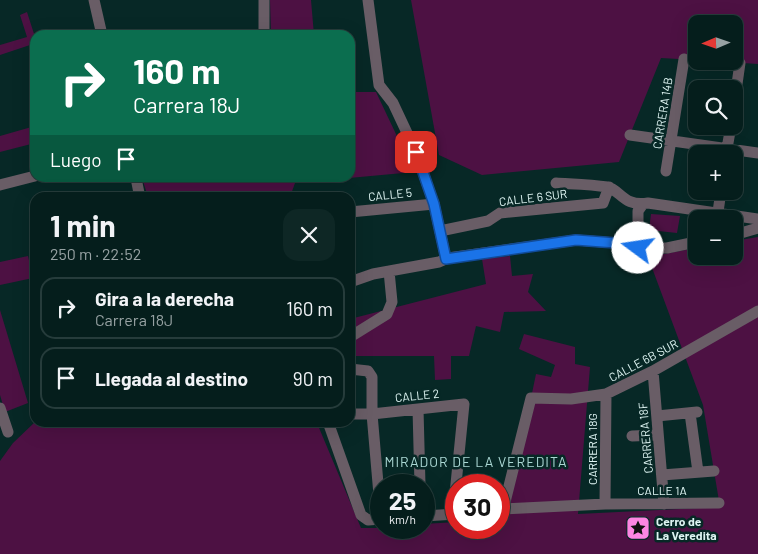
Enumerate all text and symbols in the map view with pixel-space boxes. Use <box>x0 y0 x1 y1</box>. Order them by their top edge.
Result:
north arrow <box>688 15 742 70</box>
map controls <box>688 15 743 265</box>
text: 160 m <box>133 49 220 91</box>
icon: right <box>50 50 115 115</box>
street label: CARRERA 14B <box>649 76 675 150</box>
button: search <box>688 80 743 135</box>
text: Carrera 18J <box>133 91 241 117</box>
pin <box>395 131 437 173</box>
icon: arrive <box>402 138 430 166</box>
icon: arrive <box>112 145 140 173</box>
button: + <box>688 145 743 200</box>
text: Luego <box>50 148 102 171</box>
street label: CALLE 5 <box>367 185 413 203</box>
street label: CALLE 6 SUR <box>498 186 568 208</box>
text: 1 min <box>50 207 116 243</box>
button: close <box>283 209 335 261</box>
button: − <box>688 210 743 265</box>
position arrow <box>611 221 663 273</box>
text: 250 m · 22:52 <box>50 244 141 263</box>
text: Gira a la derecha <box>95 287 234 310</box>
icon: right <box>52 294 80 322</box>
text: 160 m <box>286 297 333 320</box>
text: Carrera 18J <box>95 310 173 329</box>
street label: CALLE 6B SUR <box>606 336 680 384</box>
icon: arrive <box>52 364 80 392</box>
text: Llegada al destino <box>95 367 248 390</box>
text: 90 m <box>293 367 333 390</box>
street label: CALLE 2 <box>394 386 440 404</box>
street label: CARRERA 18F <box>635 402 655 474</box>
street label: CARRERA 18G <box>585 413 599 485</box>
district label: MIRADOR DE LA VEREDITA <box>384 453 568 470</box>
speed limit sign: 30 <box>445 474 510 539</box>
street label: CALLE 1A <box>637 483 687 497</box>
text: 25 <box>389 485 416 515</box>
text: km/h <box>389 512 416 526</box>
place label: Cerro de La Veredita <box>656 514 717 542</box>
place icon: Cerro de La Veredita <box>625 515 651 541</box>

